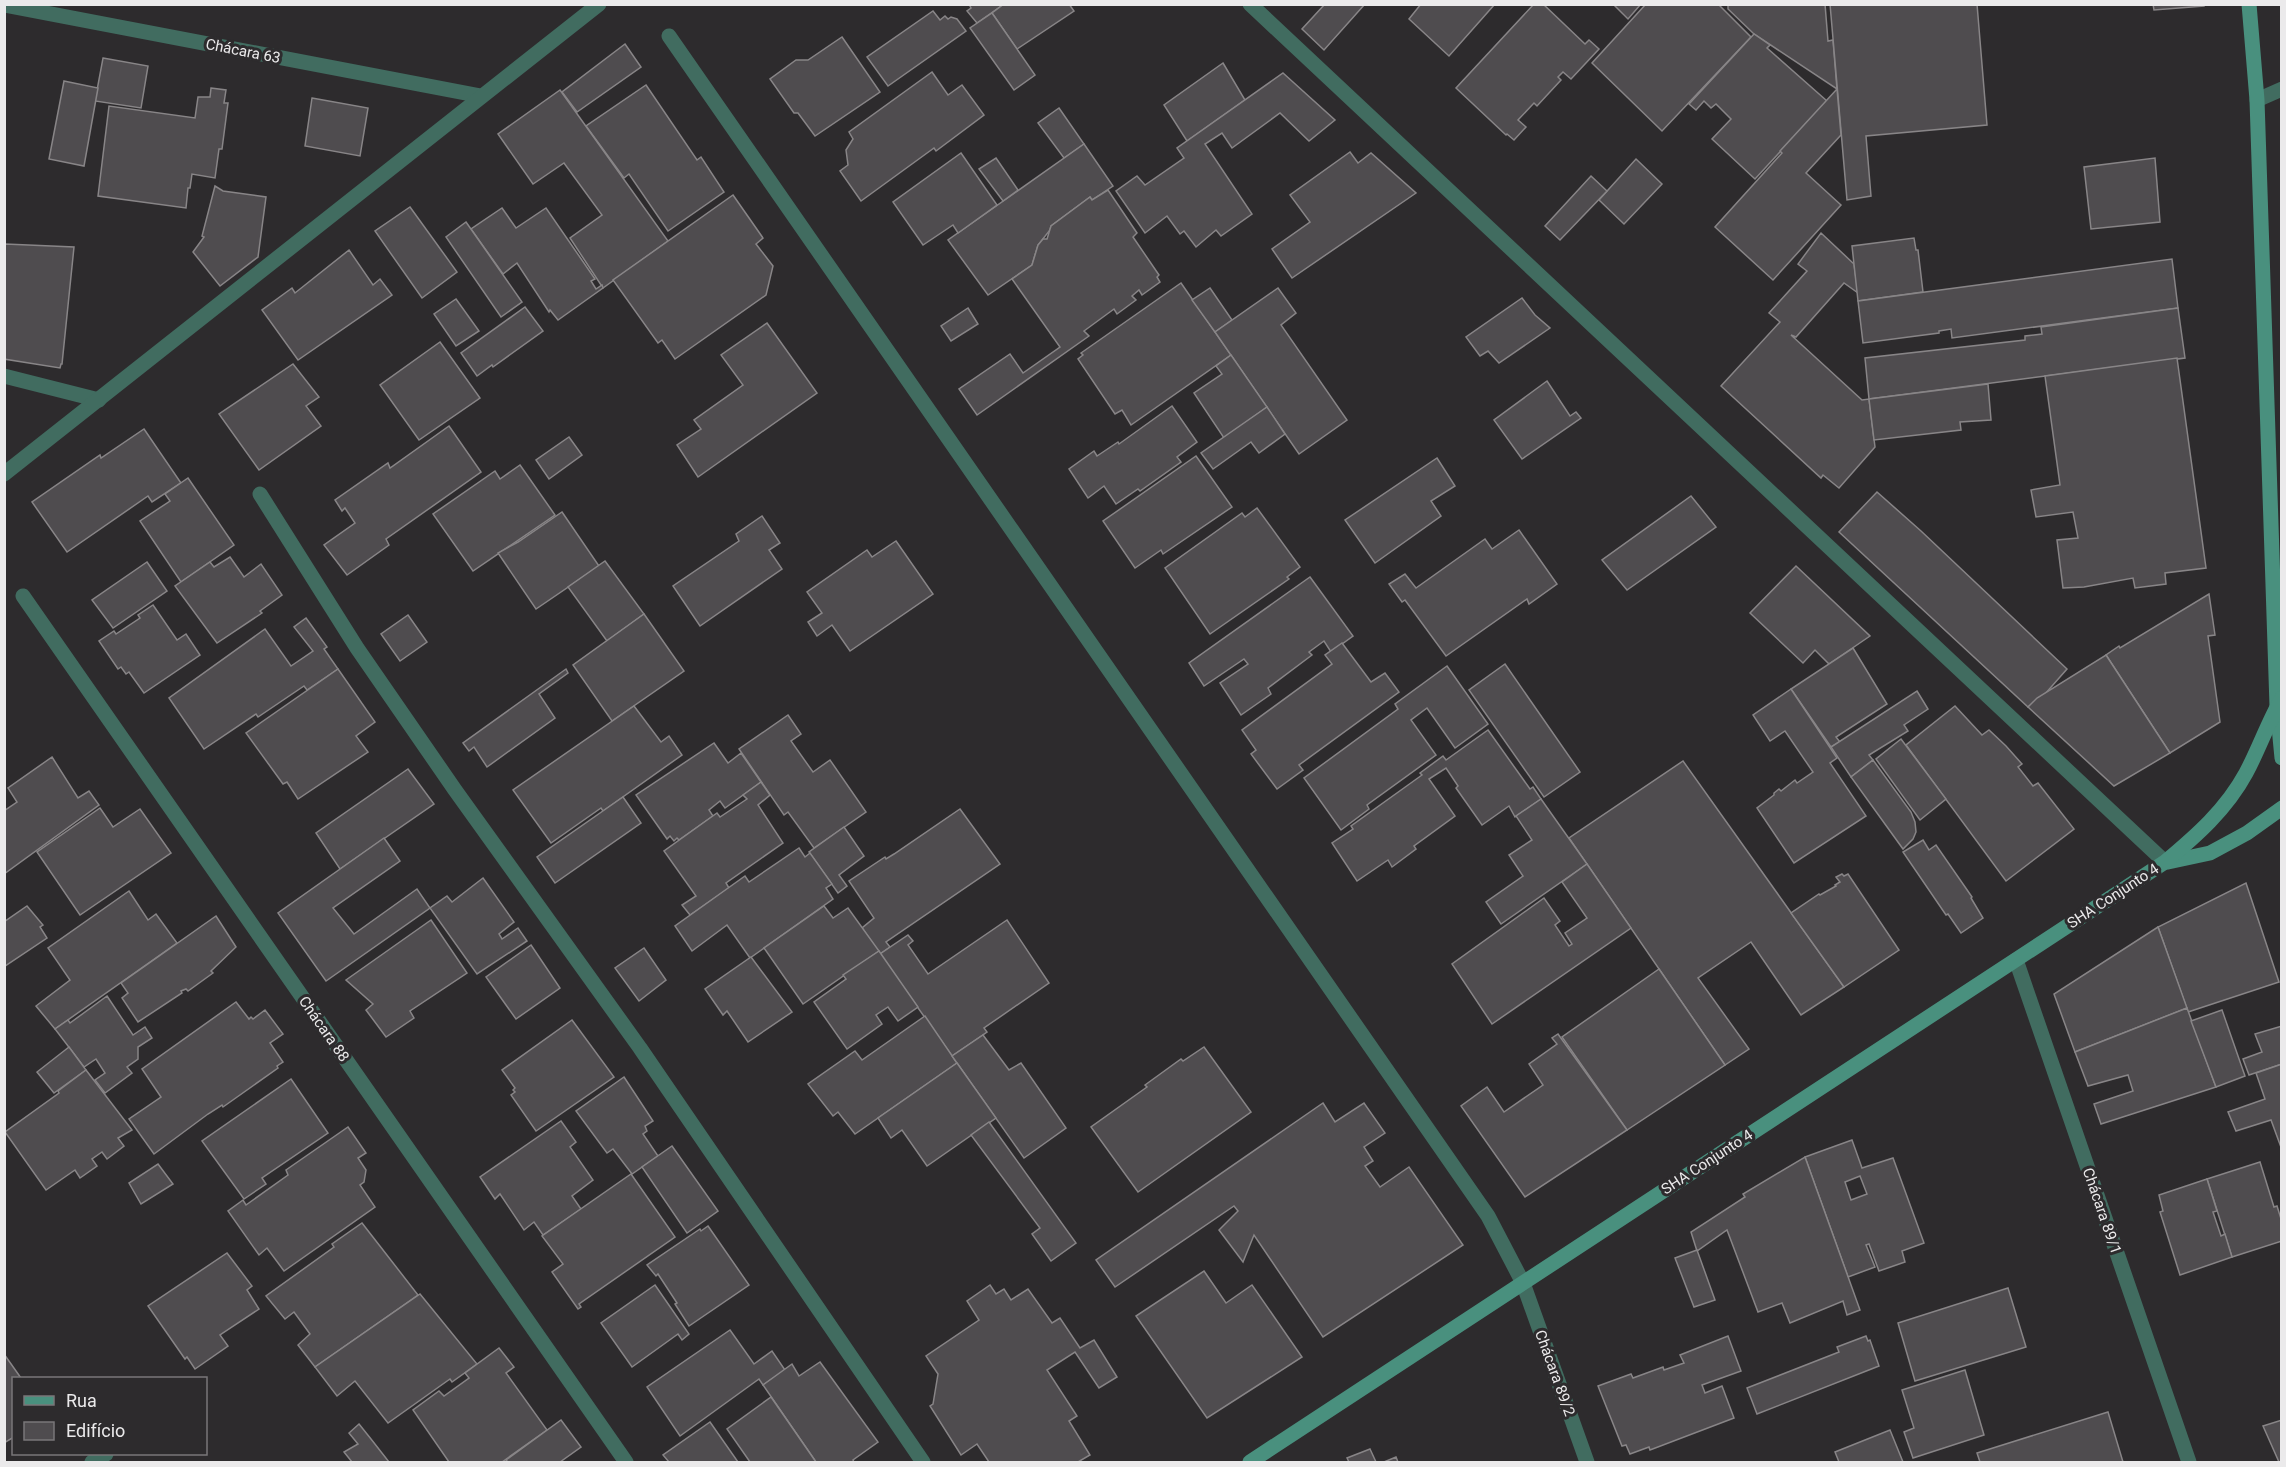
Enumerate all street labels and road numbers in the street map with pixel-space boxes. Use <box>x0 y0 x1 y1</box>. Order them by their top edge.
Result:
street label: Chácara 63 <box>204 35 282 67</box>
street label: SHA Conjunto 4 <box>2064 859 2163 932</box>
street label: Chácara 88 <box>295 993 353 1065</box>
street label: SHA Conjunto 4 <box>1658 1125 1757 1198</box>
street label: Chácara 89/1 <box>2079 1165 2125 1257</box>
street label: Chácara 89/2 <box>1531 1327 1579 1419</box>

